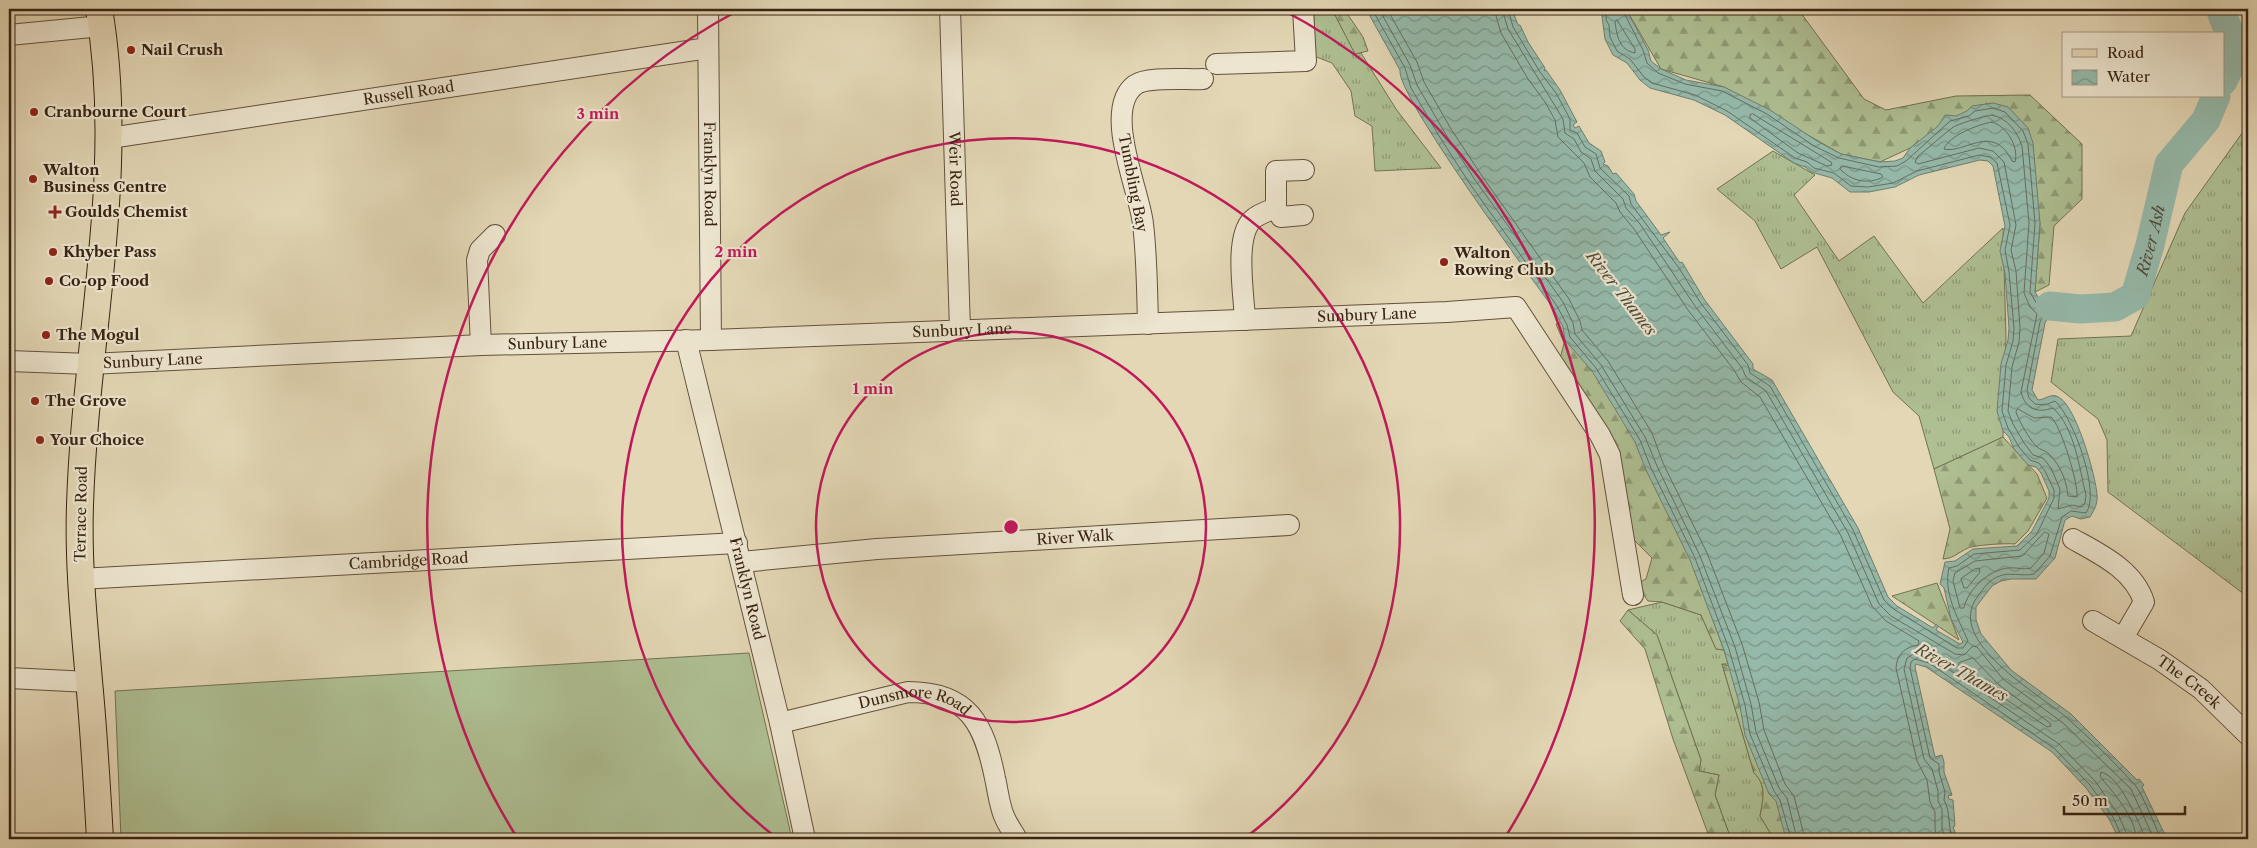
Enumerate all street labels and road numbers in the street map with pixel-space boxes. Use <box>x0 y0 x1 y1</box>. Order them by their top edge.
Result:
street label: Russell Road <box>362 76 455 109</box>
street label: Franklyn Road <box>700 121 720 227</box>
street label: Weir Road <box>945 130 966 207</box>
street label: Tumbling Bay <box>1115 132 1152 234</box>
street label: Sunbury Lane <box>1317 303 1417 326</box>
street label: Sunbury Lane <box>912 319 1012 341</box>
street label: Sunbury Lane <box>507 332 608 353</box>
street label: Sunbury Lane <box>103 349 203 372</box>
street label: Terrace Road <box>70 466 91 562</box>
street label: River Walk <box>1036 525 1115 549</box>
street label: Franklyn Road <box>726 535 769 642</box>
street label: Cambridge Road <box>348 548 469 573</box>
street label: The Creek <box>2153 651 2226 713</box>
street label: Dunsmore Road <box>856 682 975 719</box>

